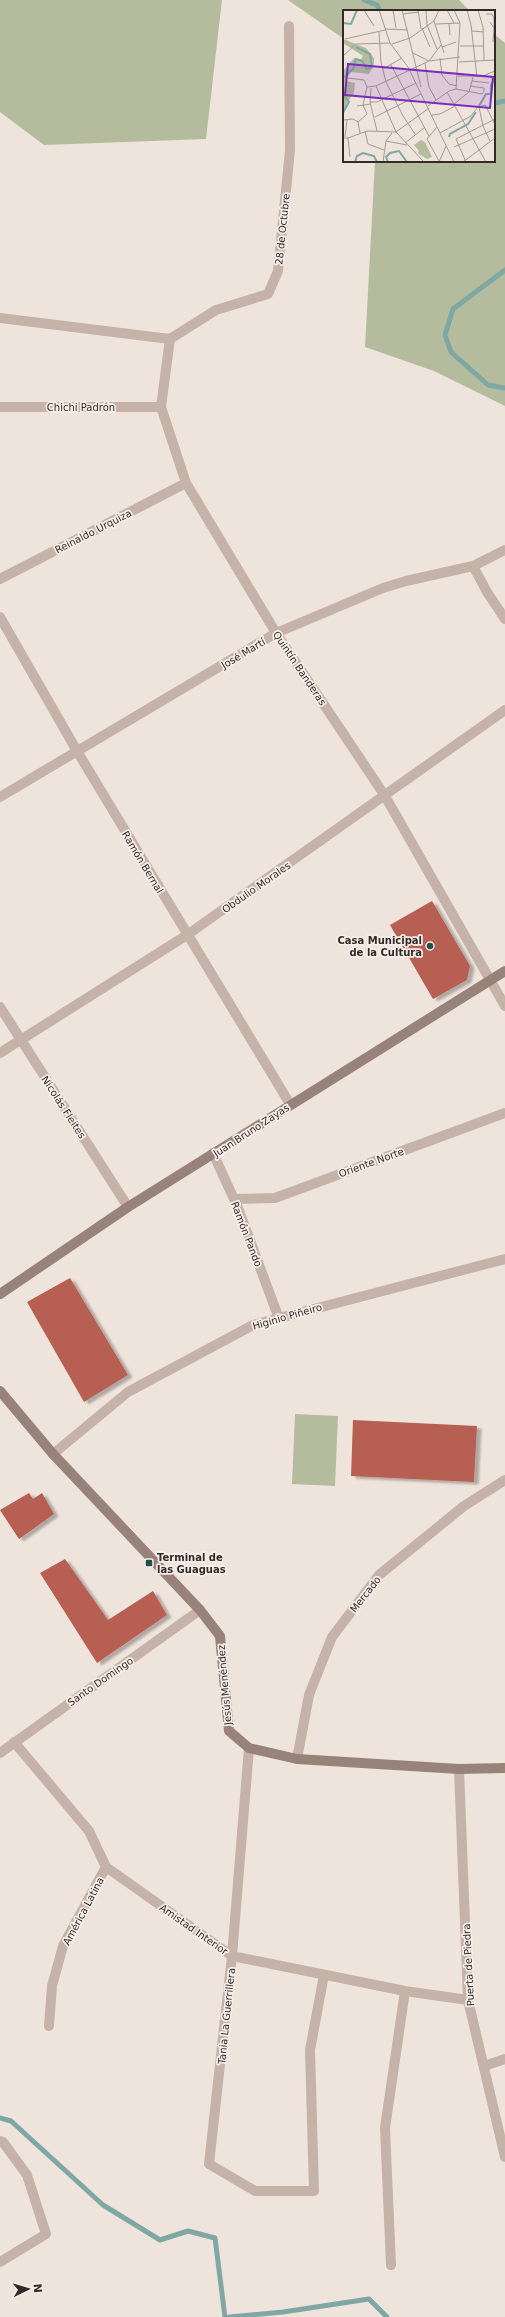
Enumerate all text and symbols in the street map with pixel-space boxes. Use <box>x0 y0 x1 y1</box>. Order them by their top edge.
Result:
inset map <box>343 10 495 162</box>
street label: 28 de Octubre <box>273 193 292 265</box>
street label: Chichi Padrón <box>47 402 115 413</box>
street label: Reinaldo Urquiza <box>53 507 133 556</box>
street label: Quintín Banderas <box>271 629 328 707</box>
street label: José Martí <box>218 635 268 671</box>
street label: Ramón Bernal <box>120 829 165 895</box>
street label: Obdulio Morales <box>220 860 293 915</box>
place label: Casa Municipal de la Cultura <box>337 935 422 958</box>
marker: Casa Municipal de la Cultura <box>425 941 435 951</box>
street label: Nicolás Fleites <box>39 1074 88 1140</box>
street label: Juan Bruno Zayas <box>210 1102 291 1160</box>
street label: Oriente Norte <box>337 1146 405 1179</box>
street label: Ramón Pando <box>229 1200 264 1268</box>
street label: Higinio Piñeiro <box>251 1301 323 1332</box>
place label: Terminal de las Guaguas <box>157 1552 226 1575</box>
marker: Terminal de las Guaguas <box>144 1558 154 1568</box>
street label: Mercado <box>348 1574 383 1615</box>
street label: Jesús Menéndez <box>216 1644 234 1726</box>
street label: Santo Domingo <box>66 1655 135 1708</box>
street label: América Latina <box>61 1875 106 1947</box>
street label: Amistad Interior <box>158 1902 231 1958</box>
street label: Puerta de Piedra <box>461 1923 476 2007</box>
street label: Tania La Guerrillera <box>216 1967 237 2066</box>
north arrow <box>8 2269 48 2309</box>
text: N <box>31 2283 44 2293</box>

